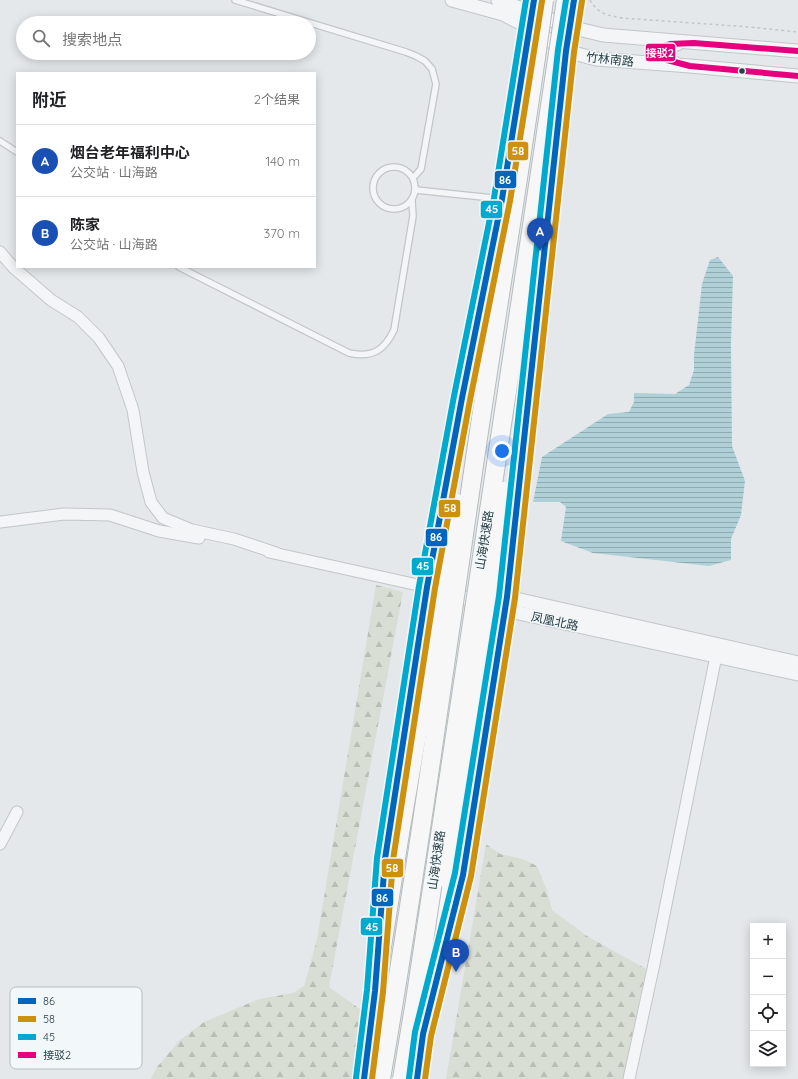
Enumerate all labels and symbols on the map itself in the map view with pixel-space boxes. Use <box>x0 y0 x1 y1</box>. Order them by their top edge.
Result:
line badge: 接驳2 <box>645 43 676 62</box>
text: 接驳2 <box>646 46 674 60</box>
street label: 竹林南路 <box>585 49 635 69</box>
unlabelled marker <box>737 66 747 76</box>
line badge: 58 <box>507 141 529 161</box>
text: 58 <box>512 144 524 158</box>
line badge: 86 <box>494 170 517 189</box>
text: 86 <box>499 173 511 187</box>
line badge: 45 <box>480 200 503 219</box>
text: 45 <box>486 202 498 216</box>
pin: A <box>527 218 553 251</box>
your location <box>492 441 512 461</box>
line badge: 58 <box>438 499 461 518</box>
text: 58 <box>444 501 456 515</box>
street label: 山海快速路 <box>472 509 496 571</box>
line badge: 86 <box>425 528 448 547</box>
text: 86 <box>430 530 442 544</box>
line badge: 45 <box>411 557 434 576</box>
text: 45 <box>417 559 429 573</box>
street label: 凤凰北路 <box>530 609 580 633</box>
street label: 山海快速路 <box>424 829 448 891</box>
line badge: 58 <box>381 858 404 878</box>
text: 58 <box>386 861 398 875</box>
line badge: 86 <box>371 888 394 907</box>
text: 86 <box>376 891 388 905</box>
line badge: 45 <box>360 917 383 936</box>
text: 45 <box>366 920 378 934</box>
pin: B <box>443 939 469 972</box>
legend <box>10 987 142 1069</box>
text: 86 <box>43 994 55 1008</box>
text: 58 <box>43 1012 55 1026</box>
text: 45 <box>43 1030 55 1044</box>
text: 接驳2 <box>43 1048 71 1062</box>

